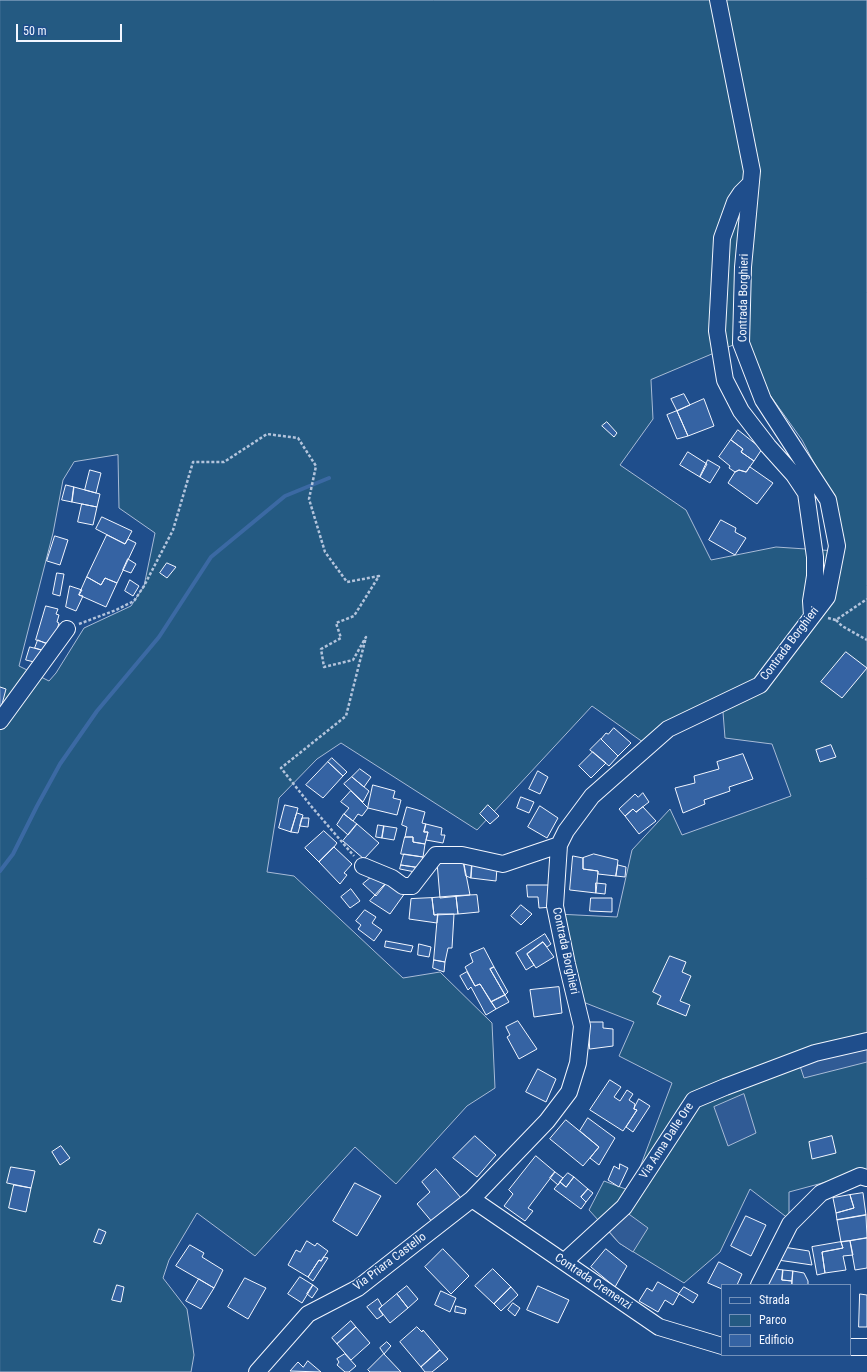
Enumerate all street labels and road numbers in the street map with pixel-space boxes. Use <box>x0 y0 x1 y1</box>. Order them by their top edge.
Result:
street label: Contrada Borghieri <box>736 254 752 342</box>
street label: Contrada Borghieri <box>758 604 822 684</box>
street label: Contrada Borghieri <box>549 906 581 996</box>
street label: Via Anna Dalle Ore <box>637 1100 697 1182</box>
street label: Via Priara Castello <box>351 1230 429 1294</box>
street label: Contrada Cremenzi <box>552 1251 634 1313</box>

